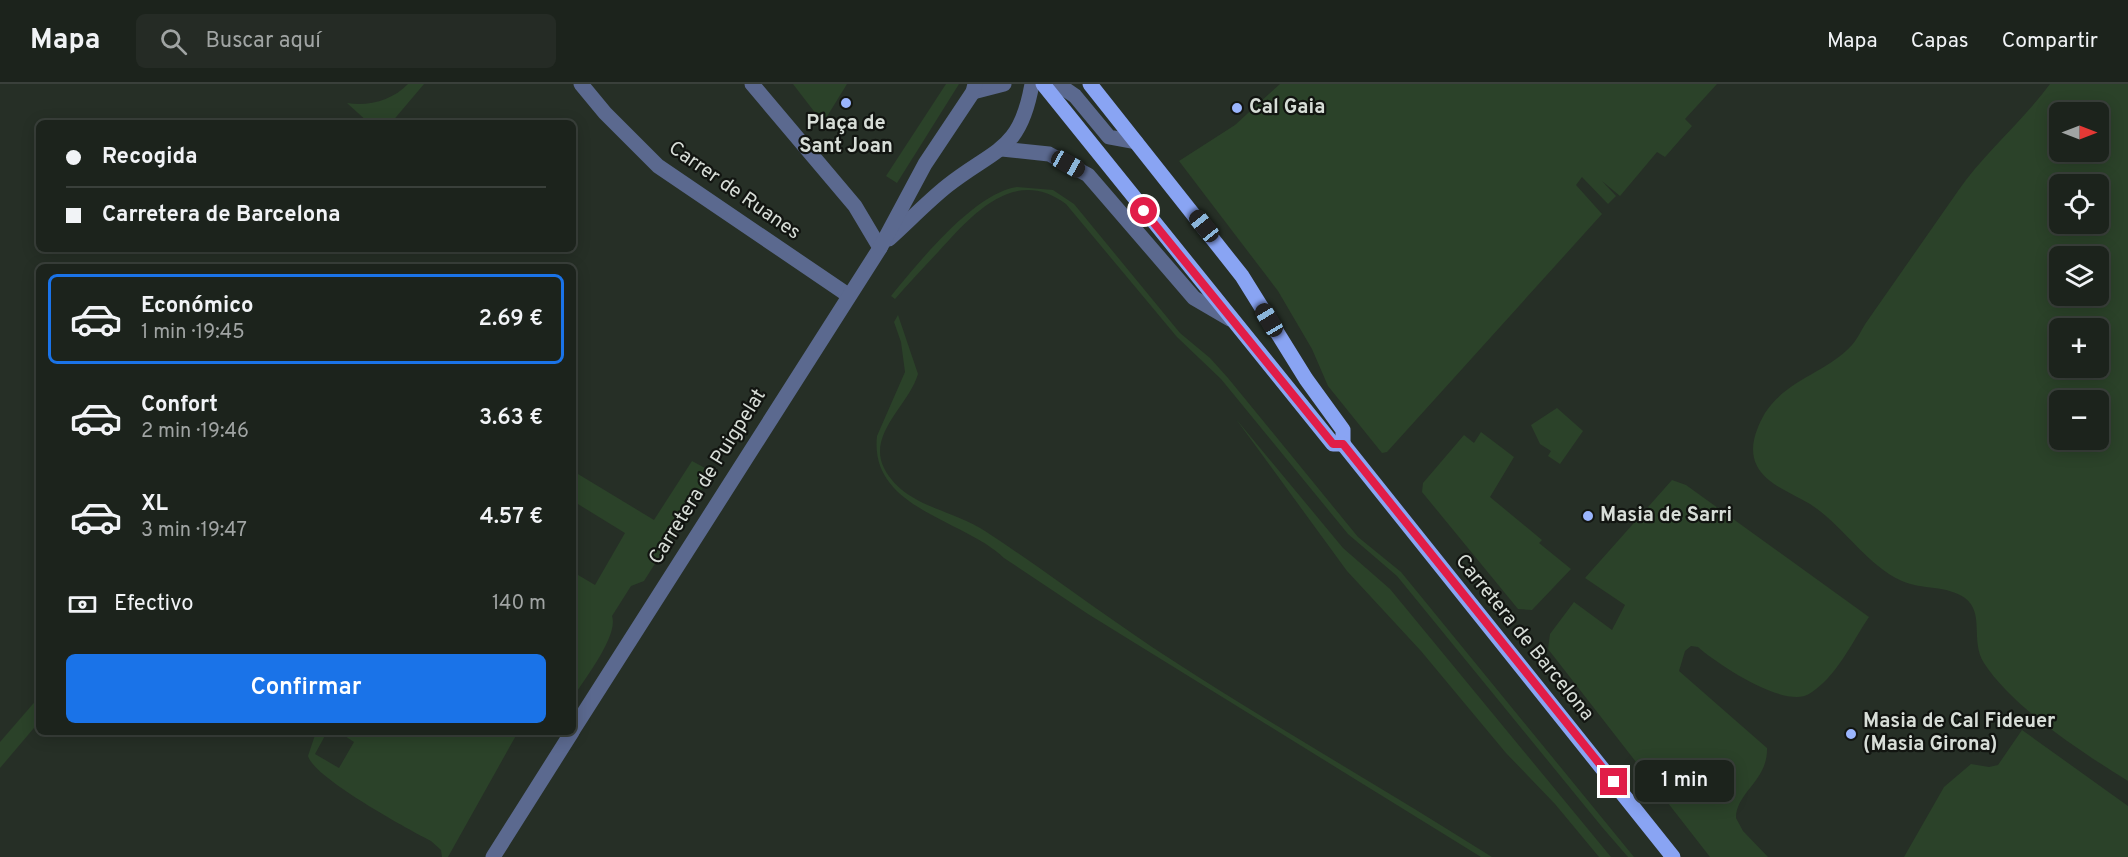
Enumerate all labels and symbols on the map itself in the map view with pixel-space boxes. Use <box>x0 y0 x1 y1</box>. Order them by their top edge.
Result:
place label: Cal Gaia <box>1249 95 1325 121</box>
marker: Plaça de Sant Joan <box>839 96 853 110</box>
marker: Cal Gaia <box>1230 101 1244 115</box>
north arrow <box>2049 102 2109 162</box>
place label: Plaça de Sant Joan <box>799 111 893 160</box>
street label: Carrer de Ruanes <box>663 136 805 246</box>
car <box>1048 147 1088 181</box>
route start <box>1130 197 1157 224</box>
car <box>1186 206 1222 246</box>
car <box>1252 300 1286 340</box>
street label: Carretera de Puigpelat <box>643 384 773 570</box>
place label: Masia de Sarri <box>1600 503 1732 529</box>
marker: Masia de Sarri <box>1581 509 1595 523</box>
street label: Carretera de Barcelona <box>1449 549 1599 727</box>
place label: Masia de Cal Fideuer (Masia Girona) <box>1863 709 2056 758</box>
marker: Masia de Cal Fideuer (Masia Girona) <box>1844 727 1858 741</box>
callout: 1 min <box>1635 761 1734 803</box>
route end <box>1600 768 1627 795</box>

